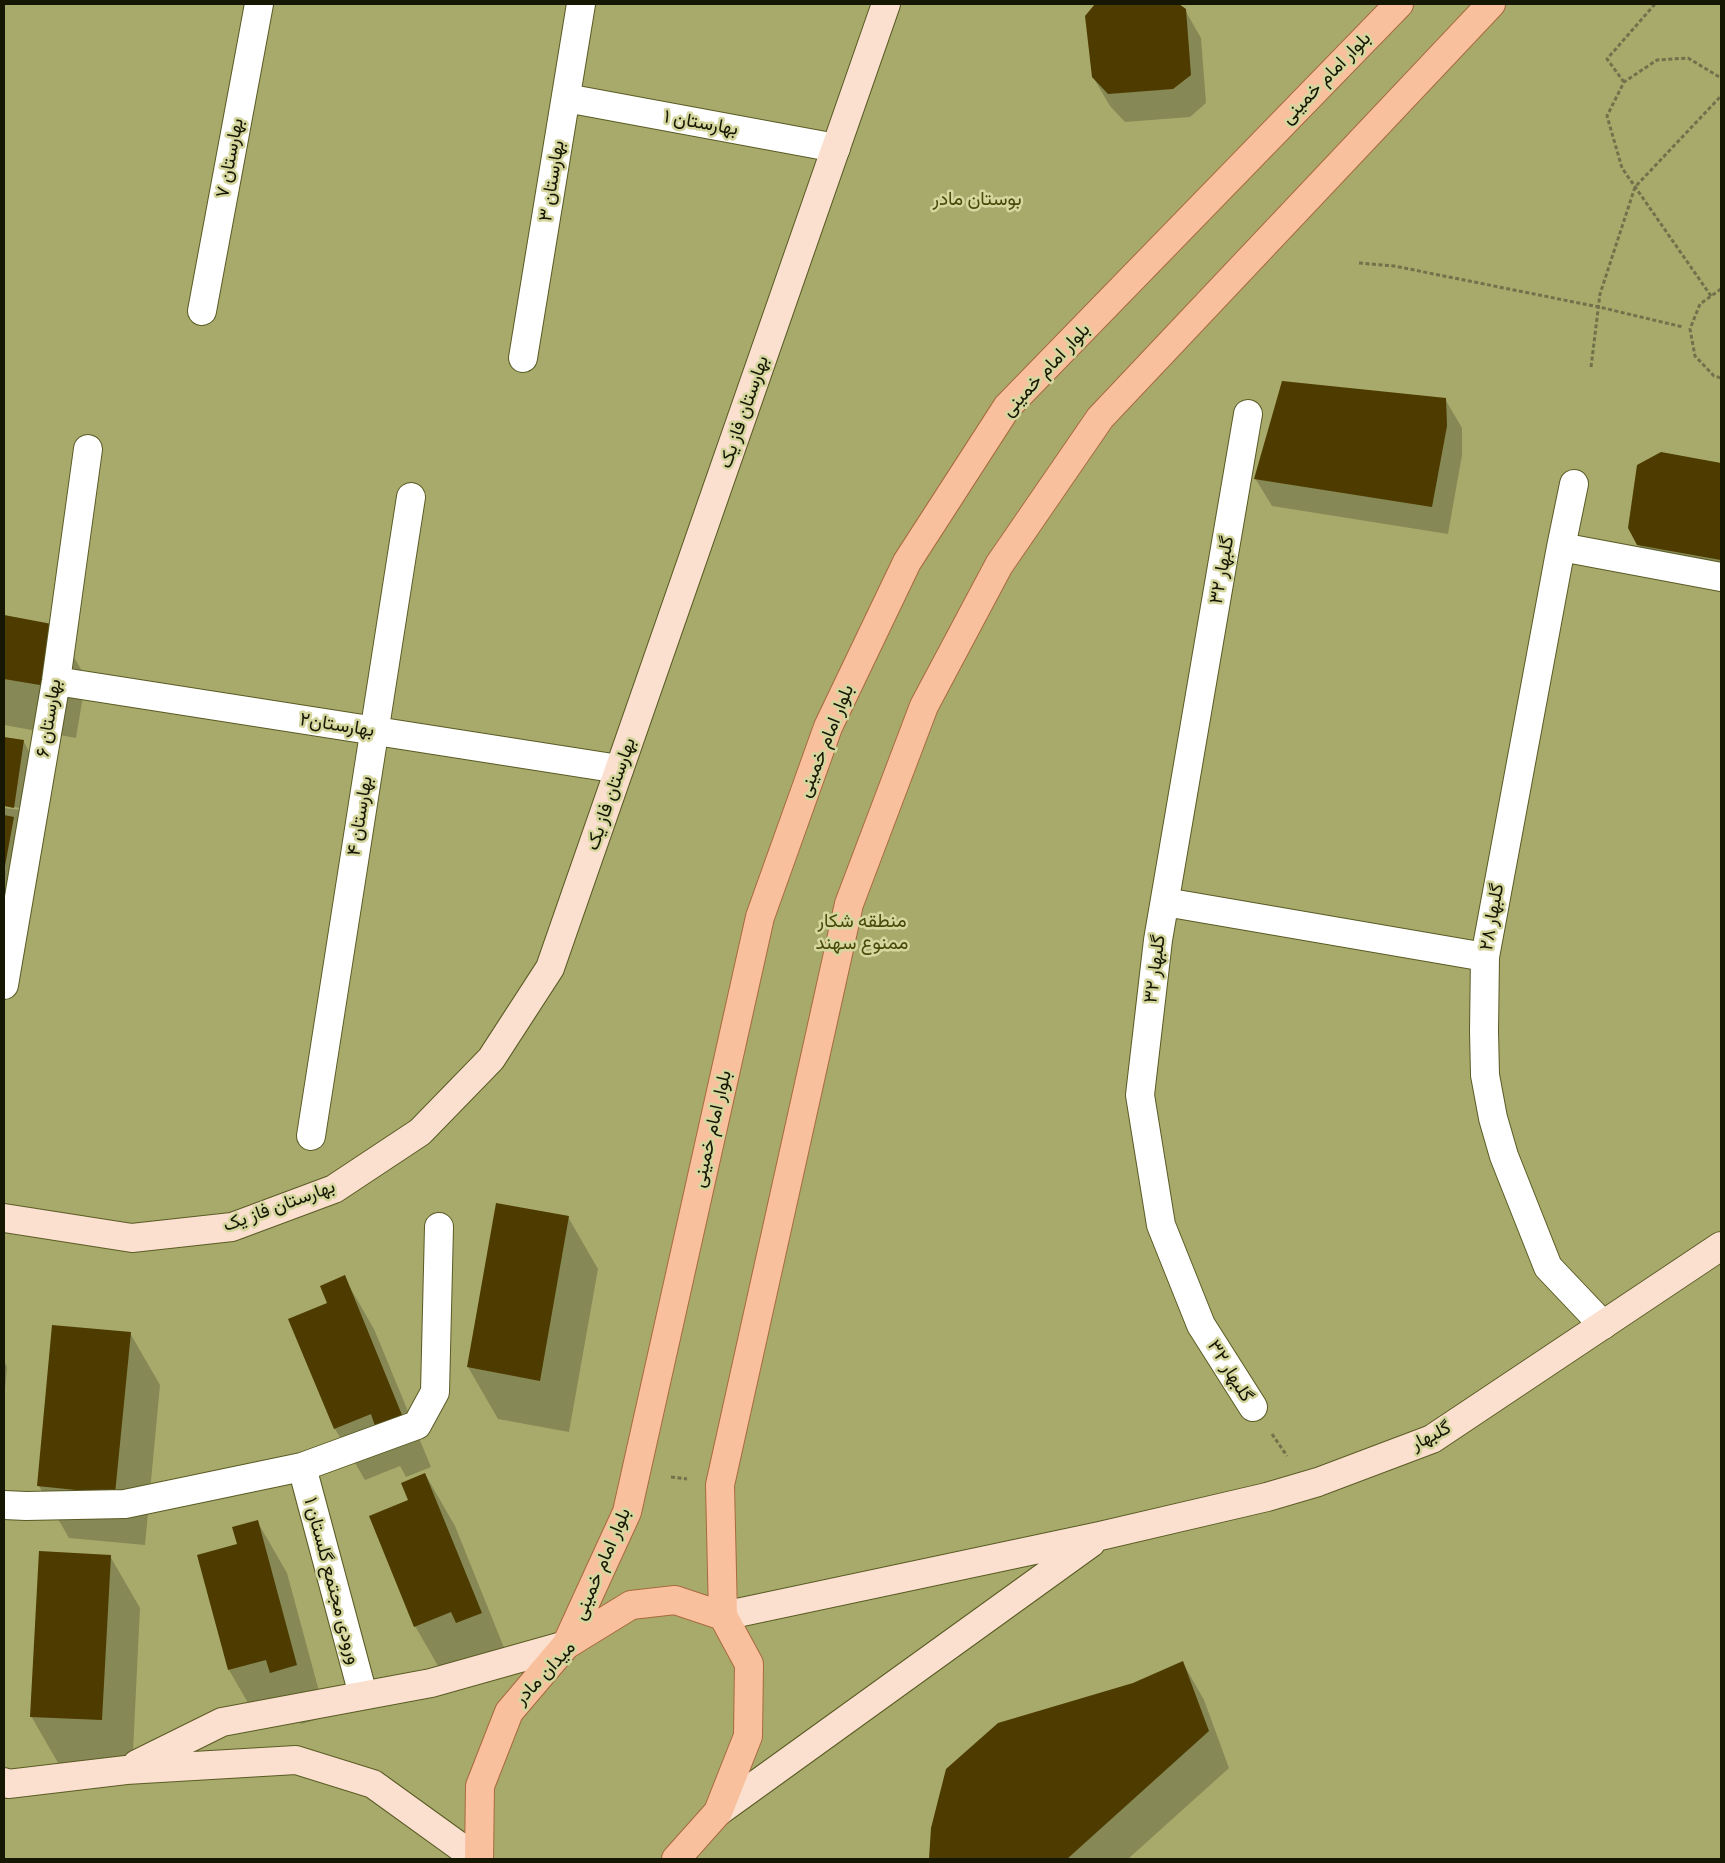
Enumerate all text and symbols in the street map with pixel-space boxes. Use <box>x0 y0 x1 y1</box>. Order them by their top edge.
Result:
street label: بلوار امام خمینی <box>1276 27 1376 129</box>
street label: بهارستان ۱ <box>662 105 740 141</box>
street label: بهارستان ۷ <box>211 116 249 200</box>
street label: بهارستان ۳ <box>534 139 570 223</box>
park label: بوستان مادر <box>932 188 1022 210</box>
street label: بلوار امام خمینی <box>997 318 1095 422</box>
street label: بهارستان فاز یک <box>714 353 774 471</box>
street label: گلبهار ۳۲ <box>1205 534 1239 606</box>
street label: بهارستان ۶ <box>32 677 66 759</box>
street label: بلوار امام خمینی <box>793 681 859 801</box>
street label: بهارستان۲ <box>298 708 376 742</box>
street label: بهارستان فاز یک <box>581 735 641 853</box>
street label: بهارستان ۴ <box>342 775 378 857</box>
street label: گلبهار ۲۸ <box>1475 882 1509 952</box>
park label: منطقه شکار ممنوع سهند <box>816 910 908 954</box>
street label: گلبهار ۳۲ <box>1139 933 1171 1005</box>
street label: بلوار امام خمینی <box>687 1068 737 1190</box>
street label: بهارستان فاز یک <box>220 1175 338 1237</box>
street label: گلبهار ۳۲ <box>1202 1336 1258 1406</box>
street label: گلبهار <box>1407 1416 1455 1456</box>
street label: ورودی مجتمع گلستان ۱ <box>299 1495 365 1667</box>
street label: بلوار امام خمینی <box>568 1504 636 1624</box>
street label: میدان مادر <box>510 1636 580 1710</box>

